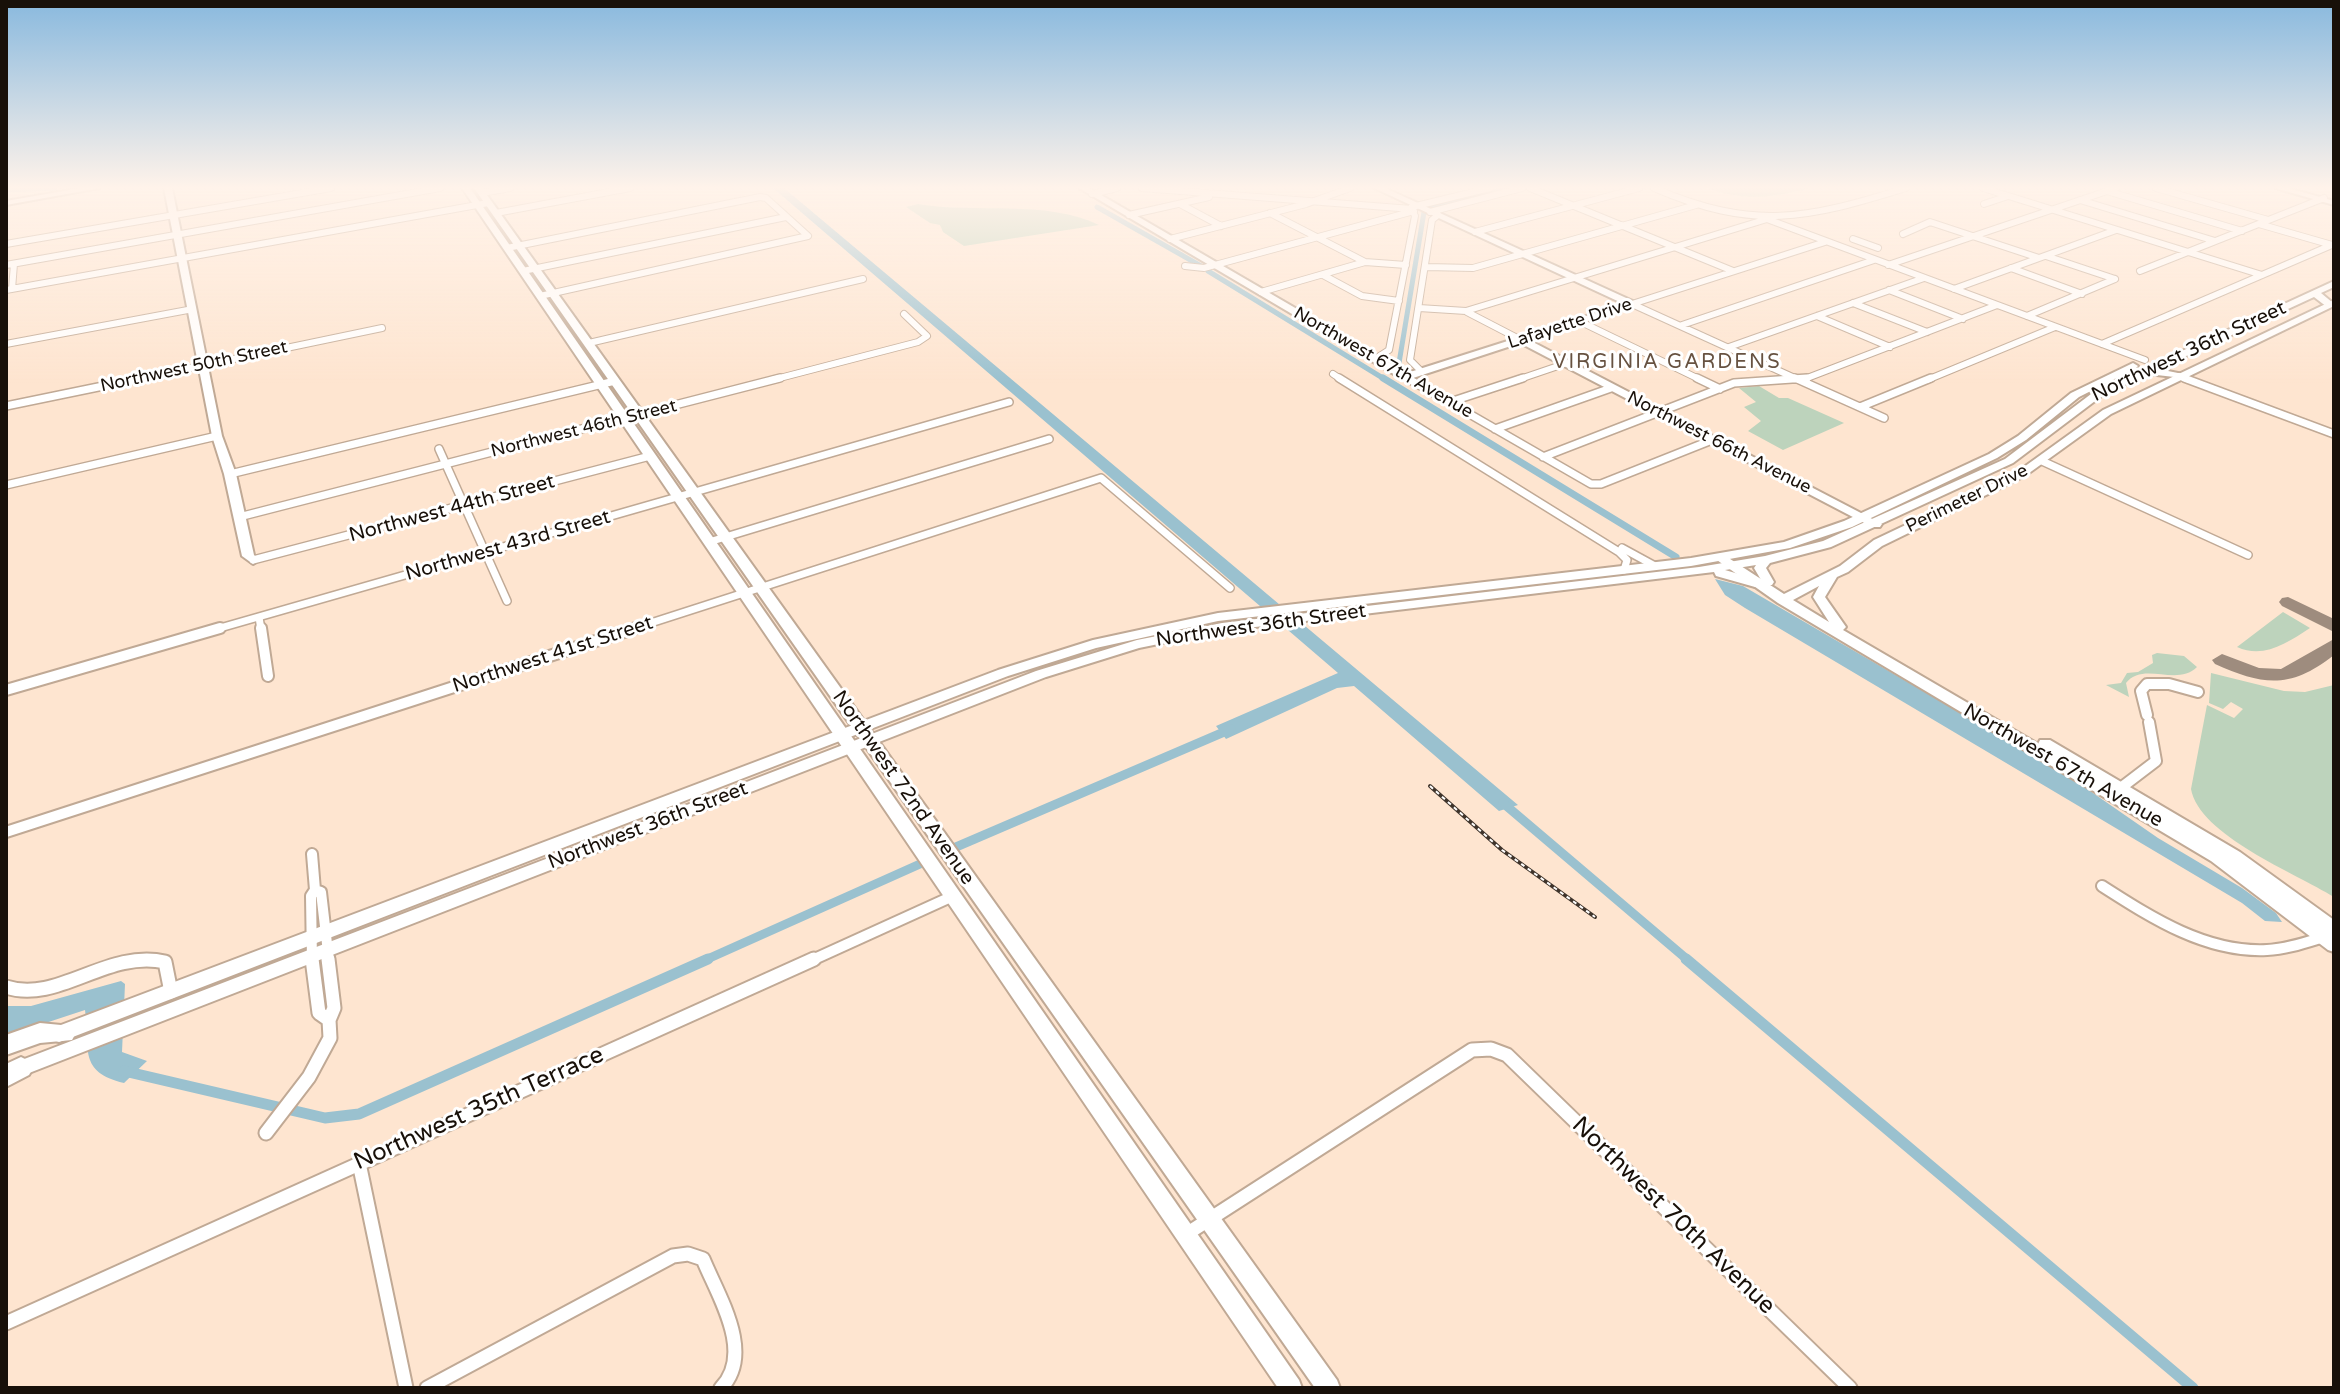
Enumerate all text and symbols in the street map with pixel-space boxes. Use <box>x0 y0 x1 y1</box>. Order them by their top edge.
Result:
street label: Lafayette Drive <box>1505 294 1635 354</box>
street label: Northwest 36th Street <box>2088 296 2290 408</box>
street label: Northwest 67th Avenue <box>1289 303 1477 423</box>
street label: Northwest 50th Street <box>98 337 290 397</box>
district label: VIRGINIA GARDENS <box>1553 351 1781 375</box>
street label: Northwest 66th Avenue <box>1623 387 1815 499</box>
street label: Northwest 46th Street <box>489 395 679 463</box>
street label: Perimeter Drive <box>1903 460 2031 538</box>
street label: Northwest 44th Street <box>347 470 557 548</box>
street label: Northwest 43rd Street <box>403 505 613 587</box>
street label: Northwest 36th Street <box>1154 599 1368 653</box>
street label: Northwest 41st Street <box>450 611 656 699</box>
street label: Northwest 72nd Avenue <box>827 686 979 890</box>
street label: Northwest 67th Avenue <box>1959 699 2167 833</box>
street label: Northwest 36th Street <box>545 777 751 875</box>
street label: Northwest 35th Terrace <box>350 1041 608 1177</box>
street label: Northwest 70th Avenue <box>1565 1111 1781 1321</box>

